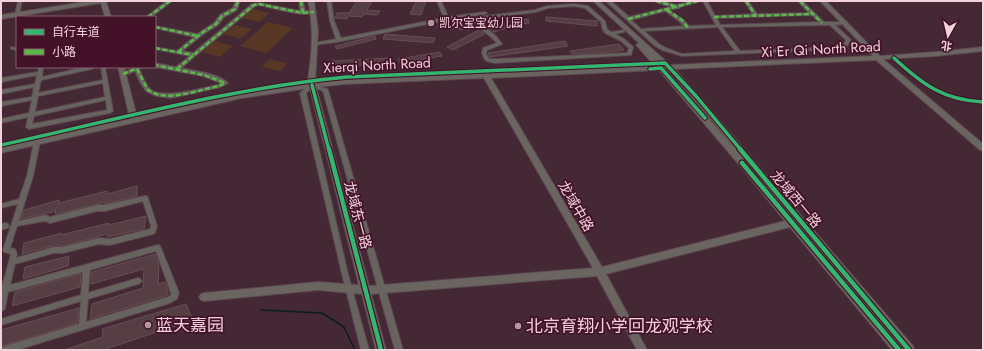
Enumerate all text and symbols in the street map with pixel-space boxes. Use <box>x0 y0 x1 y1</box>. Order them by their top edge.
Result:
place label: 凯尔宝宝幼儿园 <box>439 14 523 32</box>
legend <box>16 16 156 68</box>
north arrow <box>928 16 968 56</box>
marker: 凯尔宝宝幼儿园 <box>426 18 436 28</box>
text: 自行车道 <box>52 23 100 41</box>
street label: Xi Er Qi North Road <box>761 36 881 62</box>
text: 北 <box>940 37 953 55</box>
text: 小路 <box>52 43 76 61</box>
street label: Xierqi North Road <box>323 52 431 78</box>
street label: 龙域西一路 <box>766 166 826 232</box>
street label: 龙域中路 <box>553 177 599 235</box>
street label: 龙域东一路 <box>339 179 377 251</box>
place label: 蓝天嘉园 <box>156 313 224 337</box>
place label: 北京育翔小学回龙观学校 <box>526 314 713 338</box>
marker: 蓝天嘉园 <box>143 320 153 330</box>
marker: 北京育翔小学回龙观学校 <box>513 321 523 331</box>

